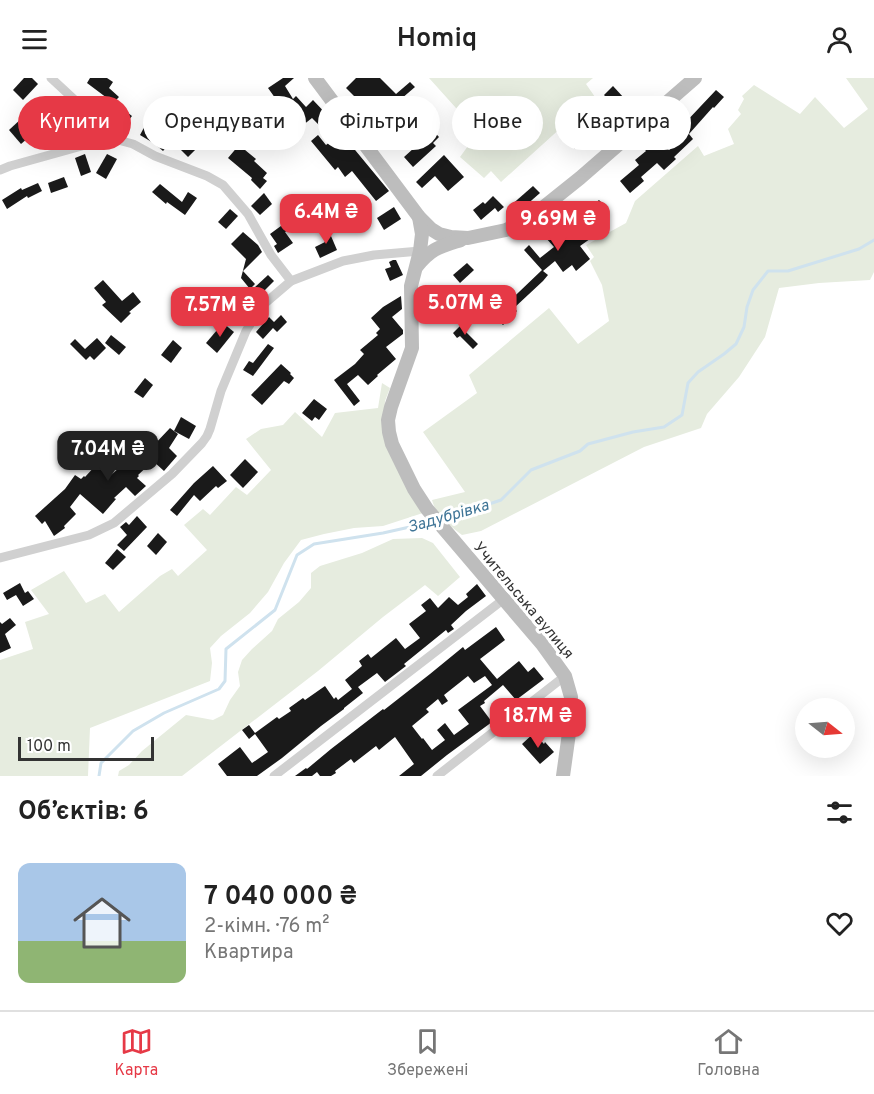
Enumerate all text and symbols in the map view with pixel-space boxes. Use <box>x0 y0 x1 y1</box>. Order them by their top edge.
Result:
text: Homiq <box>397 22 477 56</box>
icon: menu <box>18 23 51 56</box>
icon: person <box>823 23 856 56</box>
chip: Купити <box>18 96 131 150</box>
chip: Орендувати <box>143 96 306 150</box>
chip: Фільтри <box>318 96 440 150</box>
chip: Нове <box>452 96 543 150</box>
chip: Квартира <box>555 96 691 150</box>
pin: 6.4M ₴ <box>277 194 375 245</box>
text: 6.4M ₴ <box>294 200 358 226</box>
pin: 9.69M ₴ <box>503 201 613 252</box>
text: 9.69M ₴ <box>520 207 596 233</box>
pin: 5.07M ₴ <box>410 285 520 336</box>
pin: 7.57M ₴ <box>165 287 275 338</box>
text: 5.07M ₴ <box>428 291 502 317</box>
text: 7.57M ₴ <box>185 293 255 319</box>
pin: 7.04M ₴ <box>53 431 163 482</box>
text: 7.04M ₴ <box>71 437 145 463</box>
water label: Задубрівка <box>406 496 492 538</box>
street label: Учительська вулиця <box>468 539 577 663</box>
pin: 18.7M ₴ <box>483 698 593 749</box>
north arrow <box>795 698 855 758</box>
map controls <box>795 698 855 758</box>
text: 18.7M ₴ <box>504 704 572 730</box>
scale bar <box>18 734 154 762</box>
text: 100 m <box>27 737 71 757</box>
text: Об’єктів: 6 <box>18 796 149 829</box>
icon: filters <box>823 796 856 829</box>
text: 7 040 000 ₴ <box>204 881 357 914</box>
icon: home <box>66 887 138 959</box>
icon: heart <box>823 907 856 940</box>
text: 2-кімн. · 76 m² <box>204 914 329 940</box>
text: Квартира <box>204 940 293 966</box>
tab: Карта <box>114 1025 158 1081</box>
tab: Збережені <box>387 1025 468 1081</box>
tab: Головна <box>697 1025 760 1081</box>

